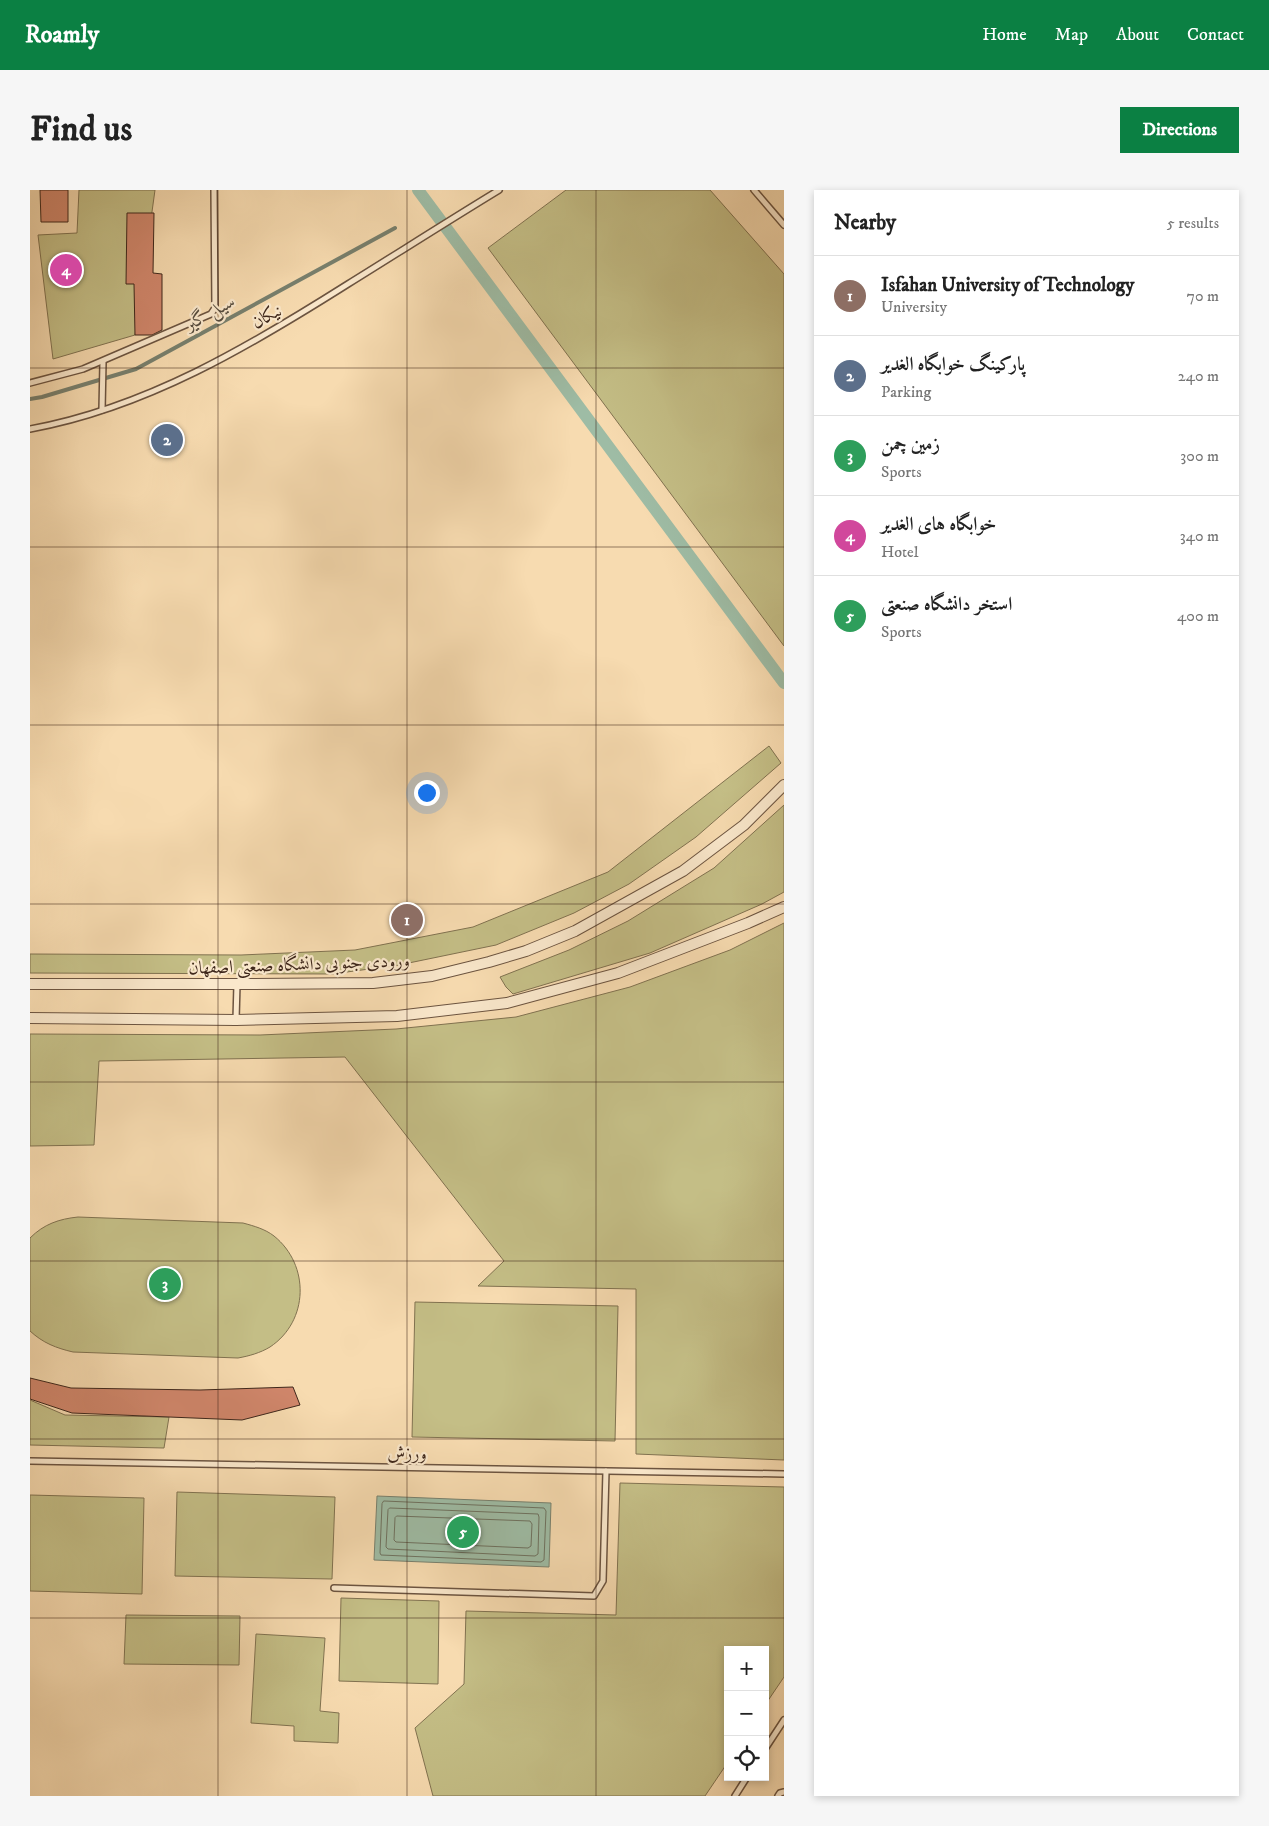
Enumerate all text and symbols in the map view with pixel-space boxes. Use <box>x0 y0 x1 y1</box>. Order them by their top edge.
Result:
text: Roamly <box>25 20 99 50</box>
text: Home <box>982 24 1027 46</box>
text: Map <box>1055 24 1088 46</box>
text: About <box>1116 24 1159 46</box>
text: Contact <box>1187 24 1244 46</box>
button: Directions <box>1120 107 1239 153</box>
text: Find us <box>30 108 132 152</box>
text: Nearby <box>834 210 896 236</box>
text: 5 results <box>1167 213 1219 233</box>
pin: 4 <box>50 251 82 289</box>
text: Isfahan University of Technology <box>881 274 1134 297</box>
text: 1 <box>847 286 853 306</box>
text: 70 m <box>1187 286 1219 306</box>
water label: سیل گیر <box>179 290 240 338</box>
text: University <box>881 297 947 317</box>
street label: نیکان <box>248 300 286 334</box>
text: پارکینگ خوابگاه الغدیر <box>881 353 1025 376</box>
text: 2 <box>846 366 854 386</box>
text: 240 m <box>1178 366 1219 386</box>
text: Parking <box>881 382 931 402</box>
pin: 2 <box>151 421 183 459</box>
text: زمین چمن <box>881 433 940 456</box>
text: 3 <box>847 446 853 466</box>
text: 300 m <box>1180 446 1219 466</box>
text: Sports <box>881 462 922 482</box>
text: خوابگاه های الغدیر <box>881 513 996 536</box>
text: 4 <box>845 526 855 546</box>
text: 340 m <box>1180 526 1219 546</box>
text: Hotel <box>881 542 919 562</box>
text: استخر دانشگاه صنعتی <box>881 593 1012 616</box>
text: 5 <box>846 606 854 626</box>
text: 400 m <box>1177 606 1219 626</box>
text: Sports <box>881 622 922 642</box>
your location <box>414 780 440 806</box>
pin: 1 <box>391 901 423 939</box>
street label: ورودی جنوبی دانشگاه صنعتی اصفهان <box>188 948 410 981</box>
pin: 3 <box>149 1265 181 1303</box>
street label: ورزش <box>387 1443 427 1465</box>
pin: 5 <box>447 1513 479 1551</box>
map controls <box>724 1646 769 1781</box>
button: + <box>724 1646 769 1691</box>
button: − <box>724 1691 769 1736</box>
button: locate <box>724 1736 769 1781</box>

